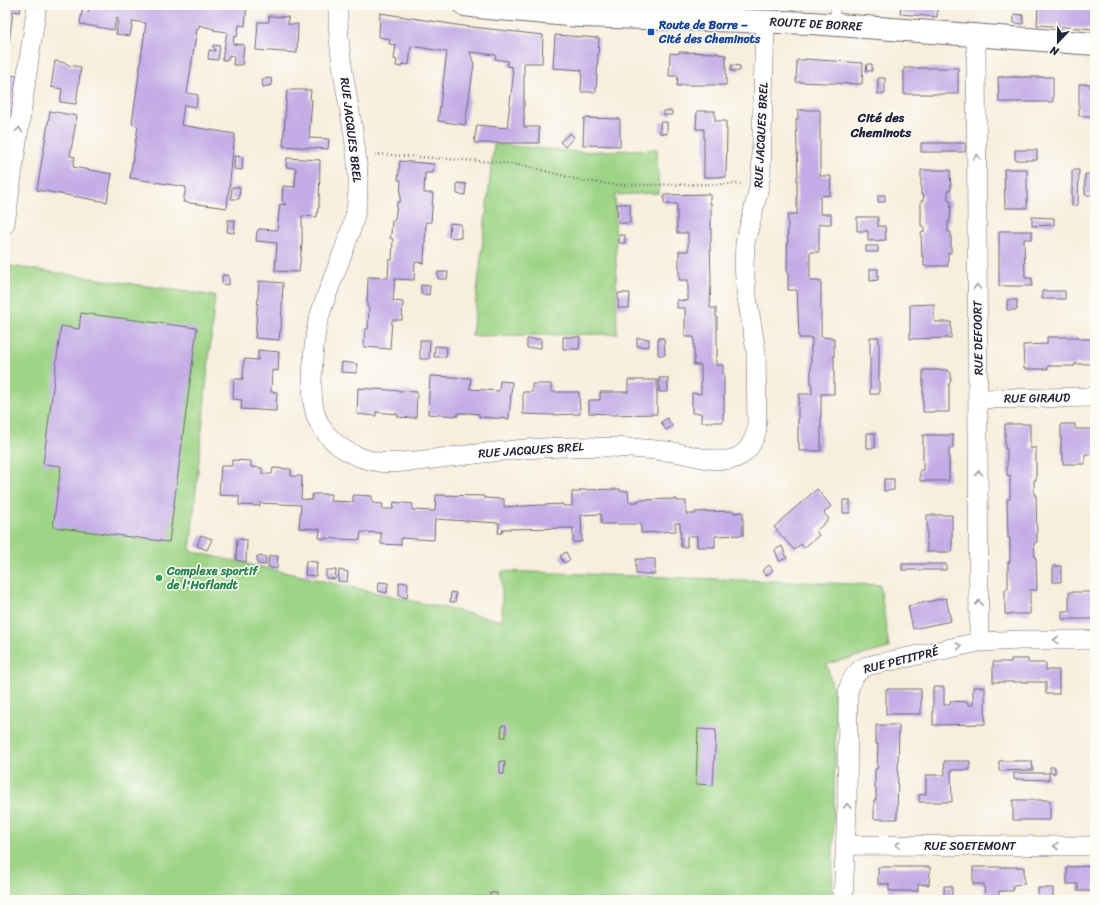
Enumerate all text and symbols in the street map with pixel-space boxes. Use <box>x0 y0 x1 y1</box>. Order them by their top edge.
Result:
street label: ROUTE DE BORRE <box>769 11 864 37</box>
place label: Route de Borre – Cité des Cheminots <box>658 14 761 50</box>
north arrow <box>1038 22 1078 62</box>
marker: Route de Borre – Cité des Cheminots <box>646 27 656 37</box>
text: N <box>1047 40 1062 61</box>
street label: RUE JACQUES BREL <box>334 76 368 184</box>
street label: RUE JACQUES BREL <box>747 81 775 188</box>
district label: Cité des Cheminots <box>850 106 912 144</box>
one-way arrow <box>14 127 23 133</box>
one-way arrow <box>973 154 981 160</box>
one-way arrow <box>973 284 981 290</box>
street label: RUE DEFOORT <box>966 300 990 375</box>
street label: RUE GIRAUD <box>1004 386 1071 410</box>
street label: RUE JACQUES BREL <box>477 435 585 465</box>
one-way arrow <box>975 470 983 476</box>
place label: Complexe sportif de l'Hoflandt <box>166 560 259 596</box>
marker: Complexe sportif de l'Hoflandt <box>154 573 164 583</box>
one-way arrow <box>975 600 983 606</box>
one-way arrow <box>1053 636 1059 644</box>
street label: RUE PETITPRÉ <box>861 640 942 680</box>
one-way arrow <box>956 642 962 650</box>
one-way arrow <box>843 803 851 809</box>
street label: RUE SOETEMONT <box>924 835 1017 857</box>
one-way arrow <box>895 841 901 849</box>
one-way arrow <box>1053 842 1059 850</box>

